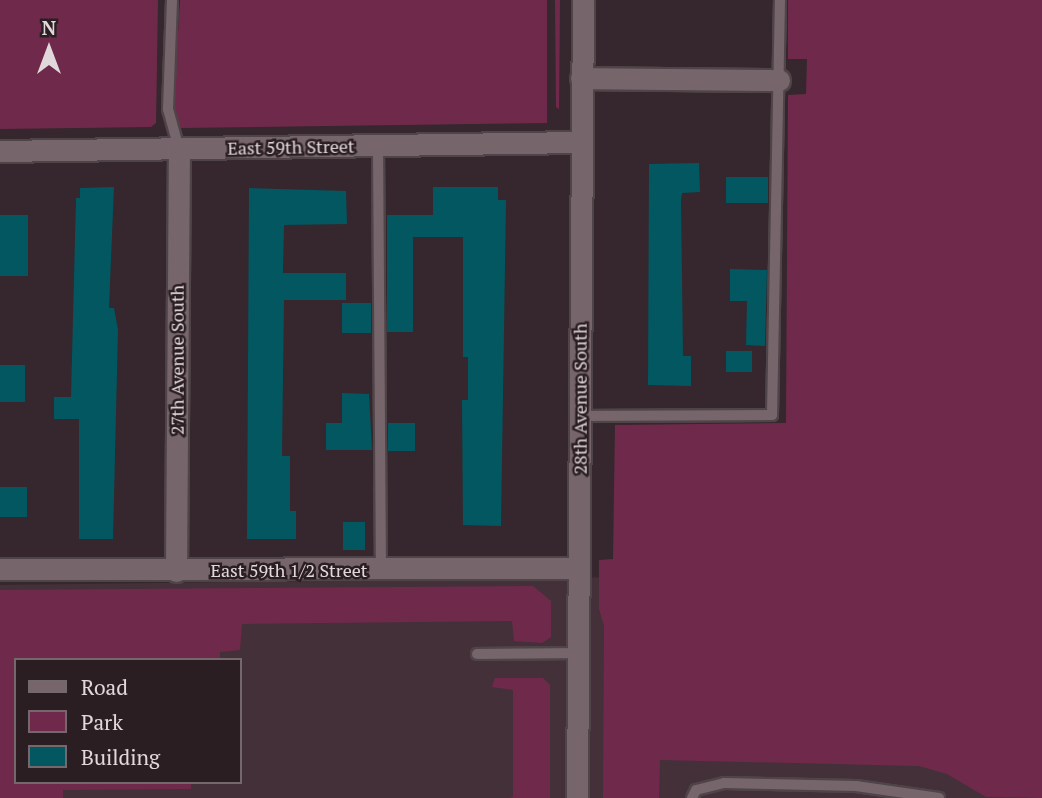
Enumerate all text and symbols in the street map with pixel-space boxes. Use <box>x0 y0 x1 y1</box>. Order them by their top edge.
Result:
north arrow <box>14 14 84 84</box>
text: N <box>42 15 56 40</box>
street label: East 59th Street <box>227 135 355 159</box>
street label: 27th Avenue South <box>166 285 188 435</box>
street label: 28th Avenue South <box>569 323 591 475</box>
street label: East 59th 1/2 Street <box>211 559 367 581</box>
legend <box>14 658 242 784</box>
text: Road <box>81 673 128 701</box>
text: Park <box>81 708 123 736</box>
text: Building <box>81 743 160 771</box>

